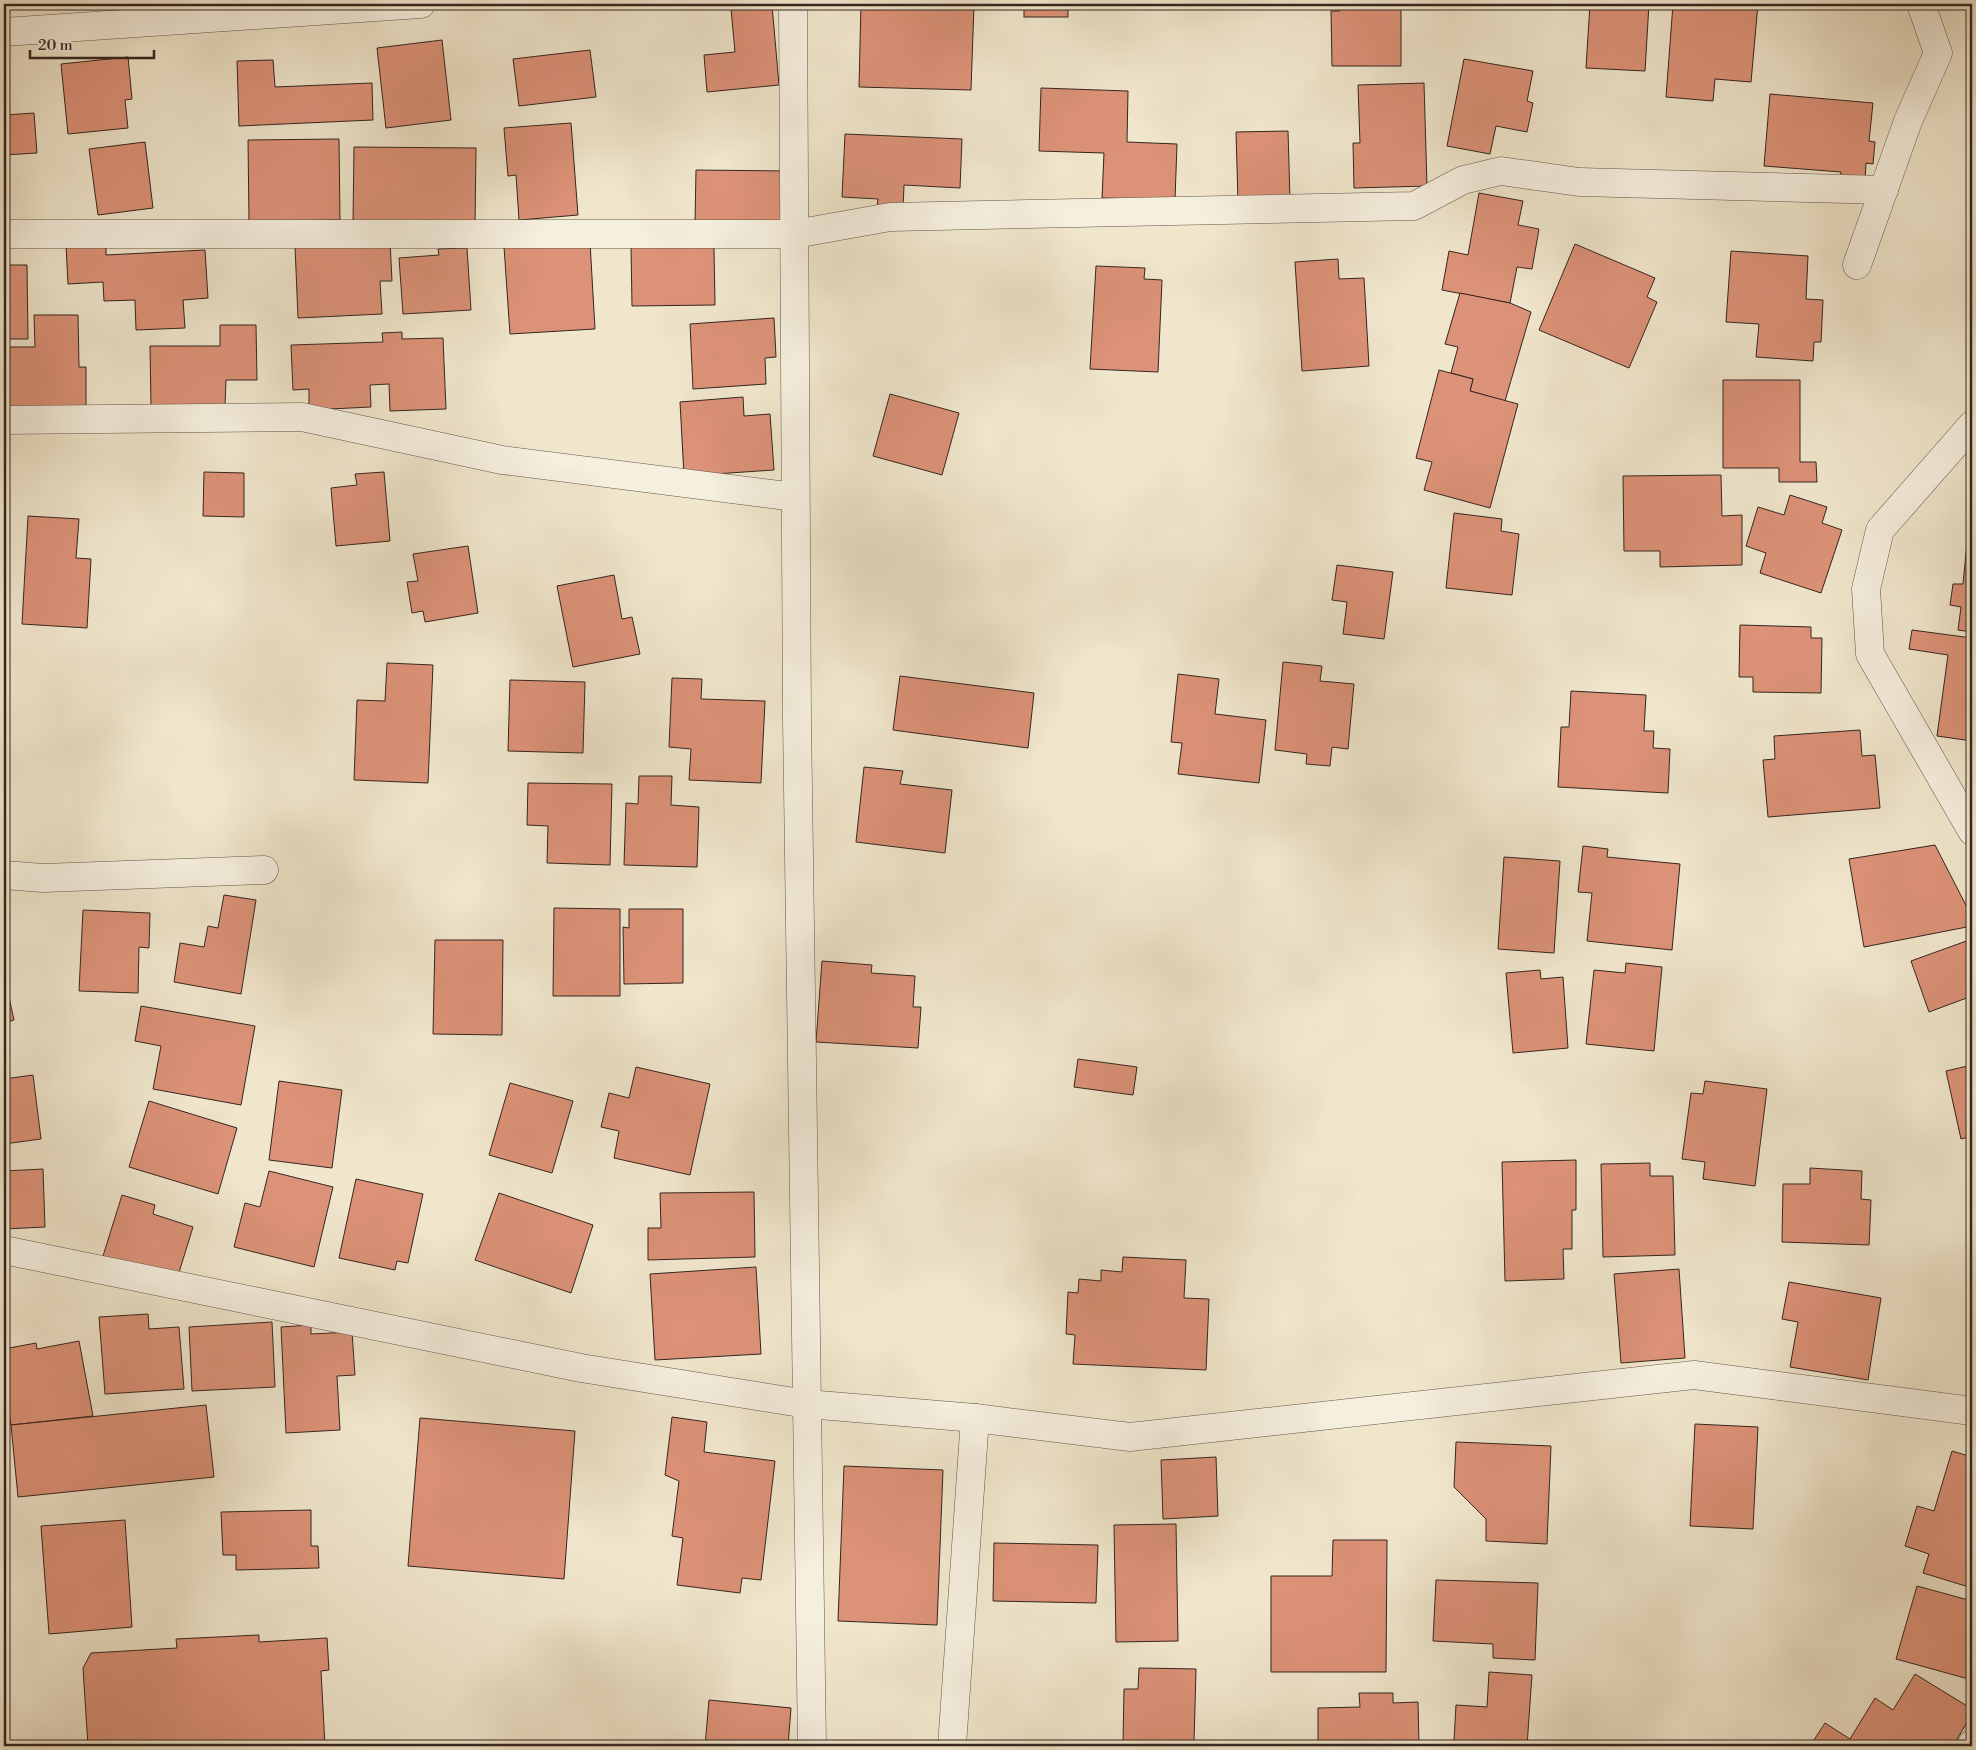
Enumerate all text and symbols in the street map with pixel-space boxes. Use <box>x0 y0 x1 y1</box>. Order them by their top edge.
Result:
scale bar <box>30 28 154 60</box>
text: 20 m <box>38 36 73 55</box>

